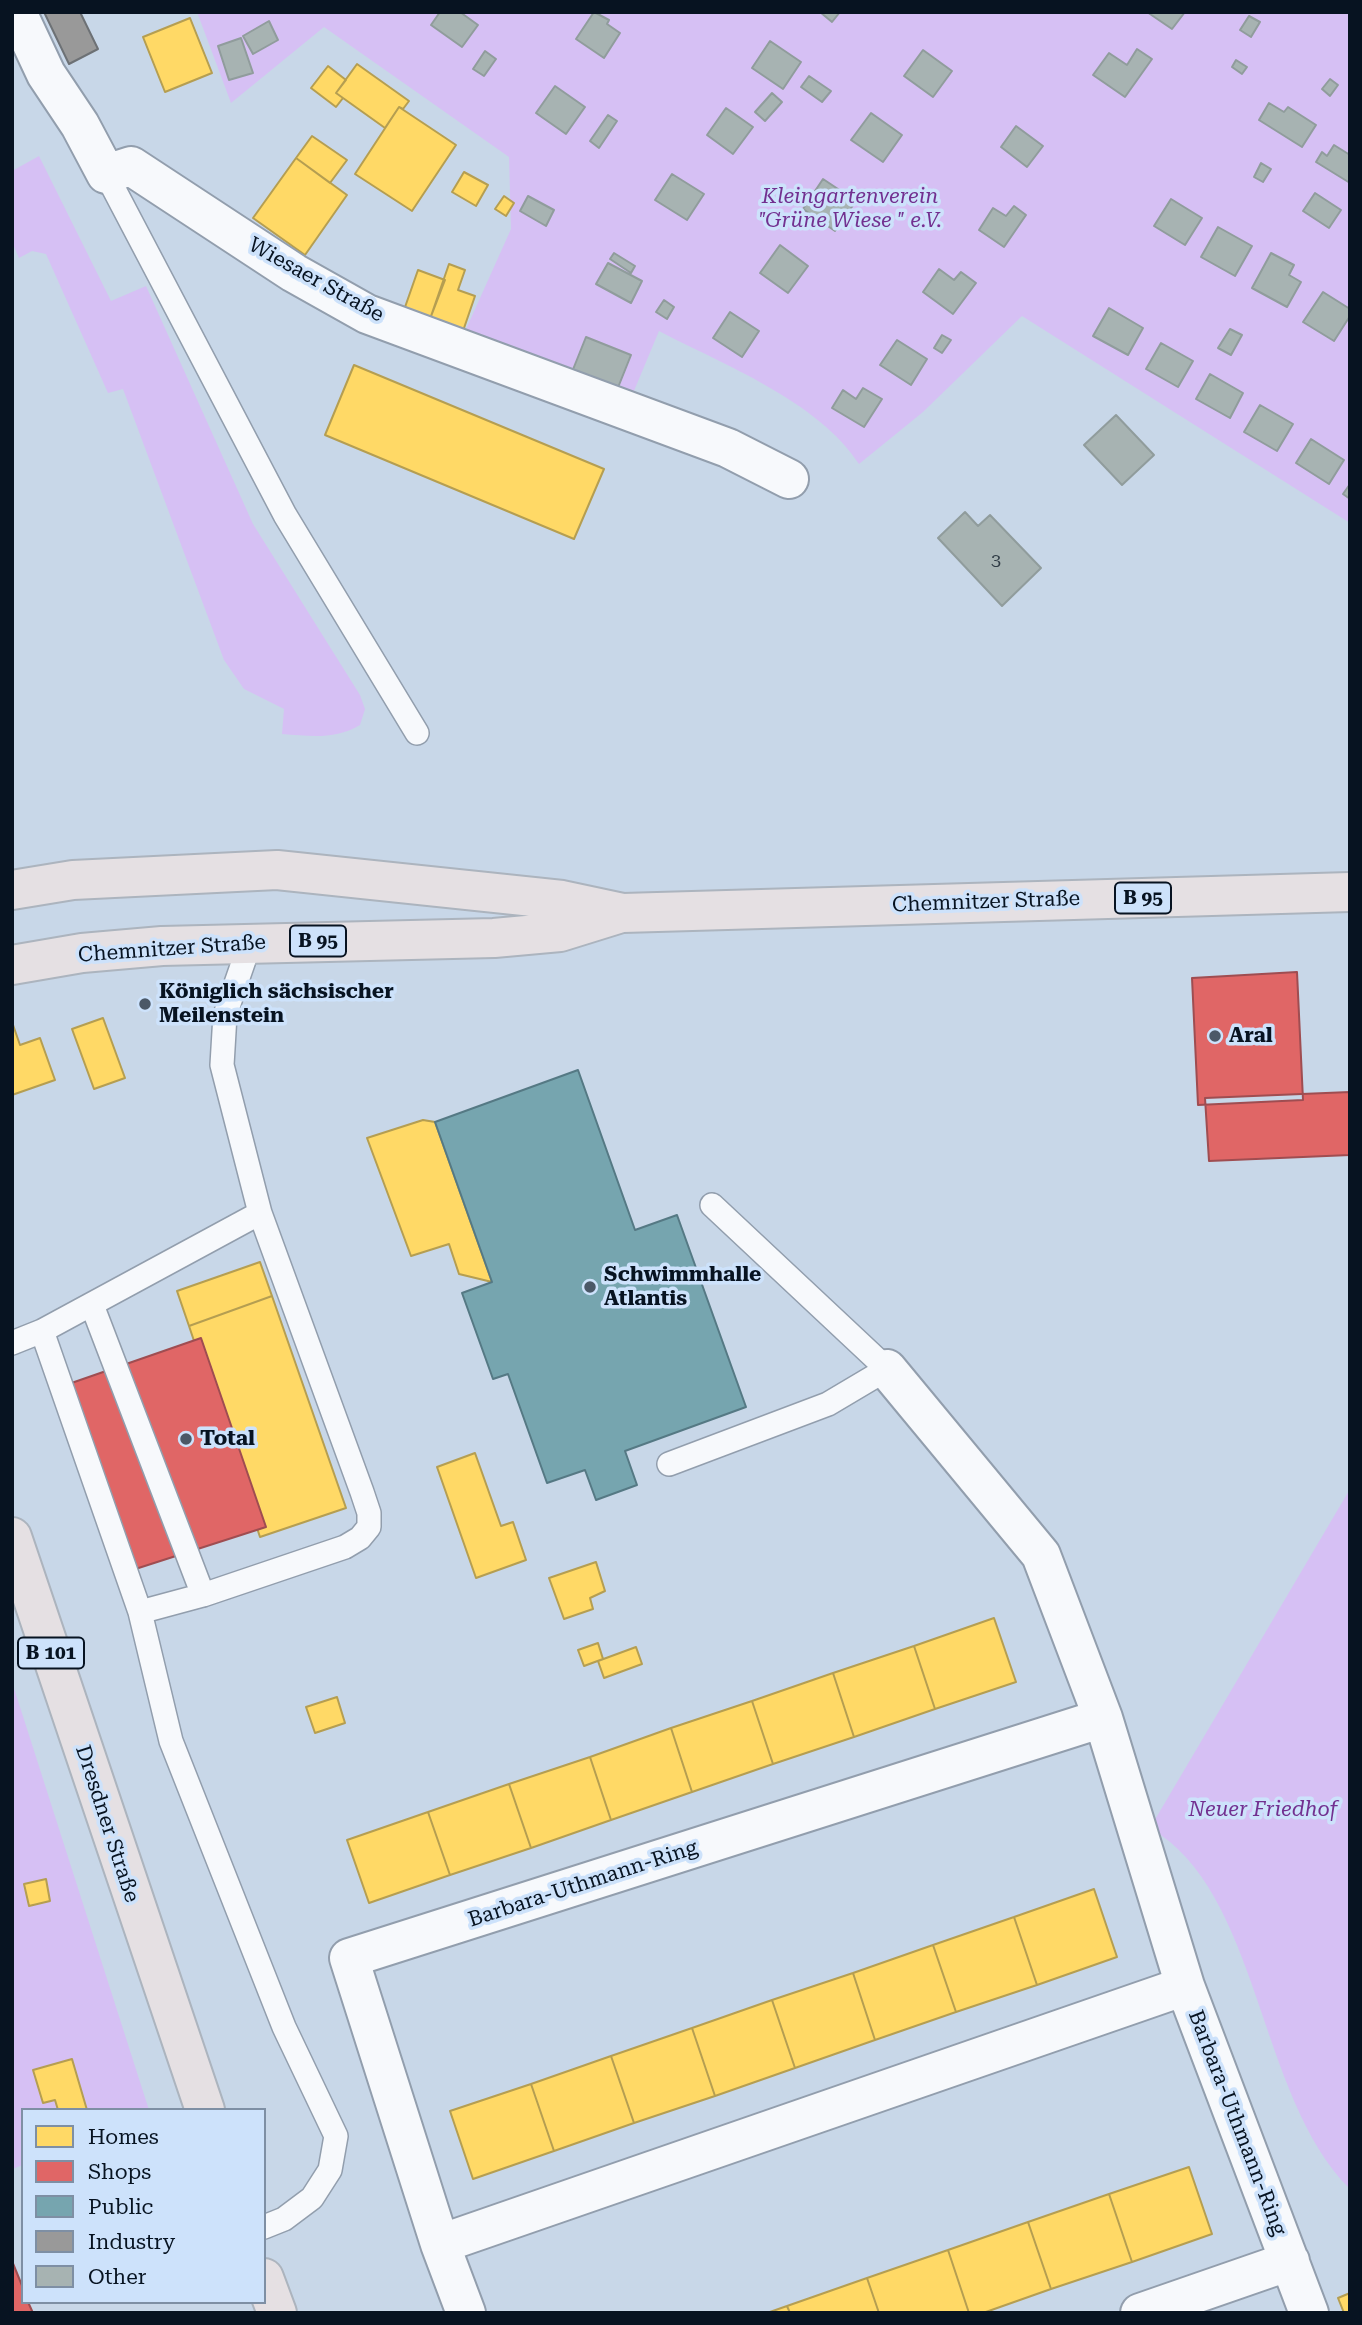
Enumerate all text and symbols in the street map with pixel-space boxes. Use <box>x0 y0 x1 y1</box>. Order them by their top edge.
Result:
park label: Kleingartenverein "Grüne Wiese " e.V. <box>758 184 942 234</box>
street label: Wiesaer Straße <box>244 232 388 328</box>
house number: 3 <box>991 550 1001 572</box>
road number: B 95 <box>1115 882 1171 914</box>
street label: Chemnitzer Straße <box>892 886 1080 918</box>
road number: B 95 <box>290 925 346 956</box>
street label: Chemnitzer Straße <box>77 930 267 968</box>
place label: Königlich sächsischer Meilenstein <box>159 979 394 1029</box>
marker: Königlich sächsischer Meilenstein <box>137 996 153 1012</box>
place label: Aral <box>1229 1023 1273 1049</box>
marker: Aral <box>1207 1028 1223 1044</box>
place label: Schwimmhalle Atlantis <box>604 1262 761 1312</box>
marker: Schwimmhalle Atlantis <box>582 1279 598 1295</box>
place label: Total <box>200 1426 255 1452</box>
marker: Total <box>178 1431 194 1447</box>
road number: B 101 <box>18 1638 84 1668</box>
street label: Dresdner Straße <box>70 1742 144 1906</box>
park label: Neuer Friedhof <box>1189 1797 1337 1823</box>
street label: Barbara-Uthmann-Ring <box>465 1835 701 1933</box>
street label: Barbara-Uthmann-Ring <box>1182 2007 1292 2239</box>
legend <box>21 2108 266 2304</box>
text: Homes <box>88 2125 159 2149</box>
text: Shops <box>88 2160 151 2184</box>
text: Public <box>88 2195 153 2219</box>
text: Industry <box>88 2230 175 2254</box>
text: Other <box>88 2265 146 2289</box>

